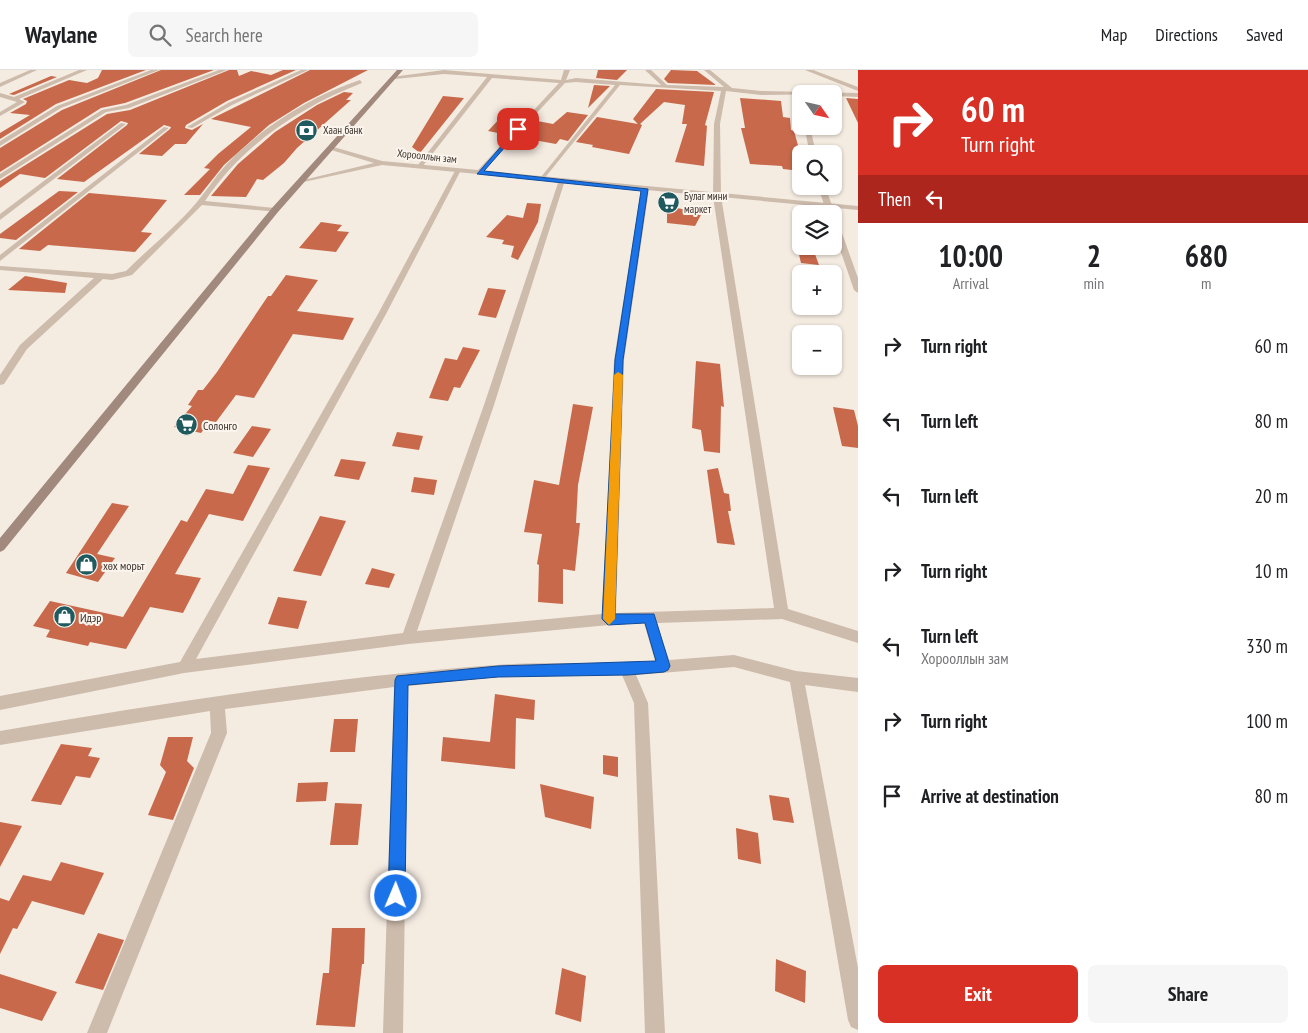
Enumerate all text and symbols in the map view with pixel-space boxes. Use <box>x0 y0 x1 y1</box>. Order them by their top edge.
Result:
search box <box>128 12 478 57</box>
text: Waylane <box>25 19 98 50</box>
icon: search <box>146 21 174 49</box>
text: Search here <box>186 23 263 47</box>
text: Map <box>1101 23 1127 46</box>
text: Directions <box>1155 23 1218 46</box>
text: Saved <box>1246 23 1283 46</box>
north arrow <box>792 85 842 135</box>
map controls <box>792 85 842 375</box>
text: 60 m <box>961 86 1025 132</box>
icon: right <box>878 90 943 155</box>
pin <box>497 108 539 150</box>
icon: arrive <box>504 115 532 143</box>
bank icon: Хаан банк <box>295 118 319 142</box>
place label: Хаан банк <box>323 123 363 137</box>
text: Turn right <box>961 130 1035 158</box>
button: search <box>792 145 842 195</box>
street label: Хорооллын зам <box>396 146 458 166</box>
icon: left <box>921 185 949 213</box>
text: Then <box>878 187 911 211</box>
place label: Булаг мини маркет <box>684 189 727 216</box>
supermarket icon: Булаг мини маркет <box>656 190 680 214</box>
button: layers <box>792 205 842 255</box>
text: 10:00 <box>938 236 1003 275</box>
text: 2 <box>1087 236 1101 275</box>
text: 680 <box>1185 236 1228 275</box>
button: + <box>792 265 842 315</box>
text: Arrival <box>953 273 989 293</box>
text: min <box>1083 273 1104 293</box>
text: m <box>1201 273 1211 293</box>
button: − <box>792 325 842 375</box>
icon: right <box>878 332 906 360</box>
text: Turn right <box>921 334 987 358</box>
text: 60 m <box>1255 334 1288 358</box>
icon: left <box>878 407 906 435</box>
text: Turn left <box>921 409 978 433</box>
text: 80 m <box>1255 409 1288 433</box>
supermarket icon: Солонго <box>175 413 199 437</box>
place label: Солонго <box>203 418 237 433</box>
icon: left <box>878 482 906 510</box>
text: Turn left <box>921 484 978 508</box>
text: 20 m <box>1255 484 1288 508</box>
shop icon: хөх морьт <box>75 553 99 577</box>
icon: right <box>878 557 906 585</box>
place label: хөх морьт <box>103 558 145 573</box>
text: Turn right <box>921 559 987 583</box>
text: 10 m <box>1255 559 1288 583</box>
shop icon: Идэр <box>52 605 76 629</box>
place label: Идэр <box>80 610 101 625</box>
text: Turn left <box>921 624 978 648</box>
icon: left <box>878 632 906 660</box>
text: 330 m <box>1246 634 1288 658</box>
text: Хорооллын зам <box>921 648 1009 668</box>
icon: right <box>878 707 906 735</box>
text: Turn right <box>921 709 987 733</box>
text: 100 m <box>1246 709 1288 733</box>
icon: arrive <box>878 782 906 810</box>
text: Arrive at destination <box>921 784 1059 808</box>
text: 80 m <box>1255 784 1288 808</box>
position arrow <box>369 869 421 921</box>
button: Exit <box>878 965 1078 1023</box>
button: Share <box>1088 965 1288 1023</box>

